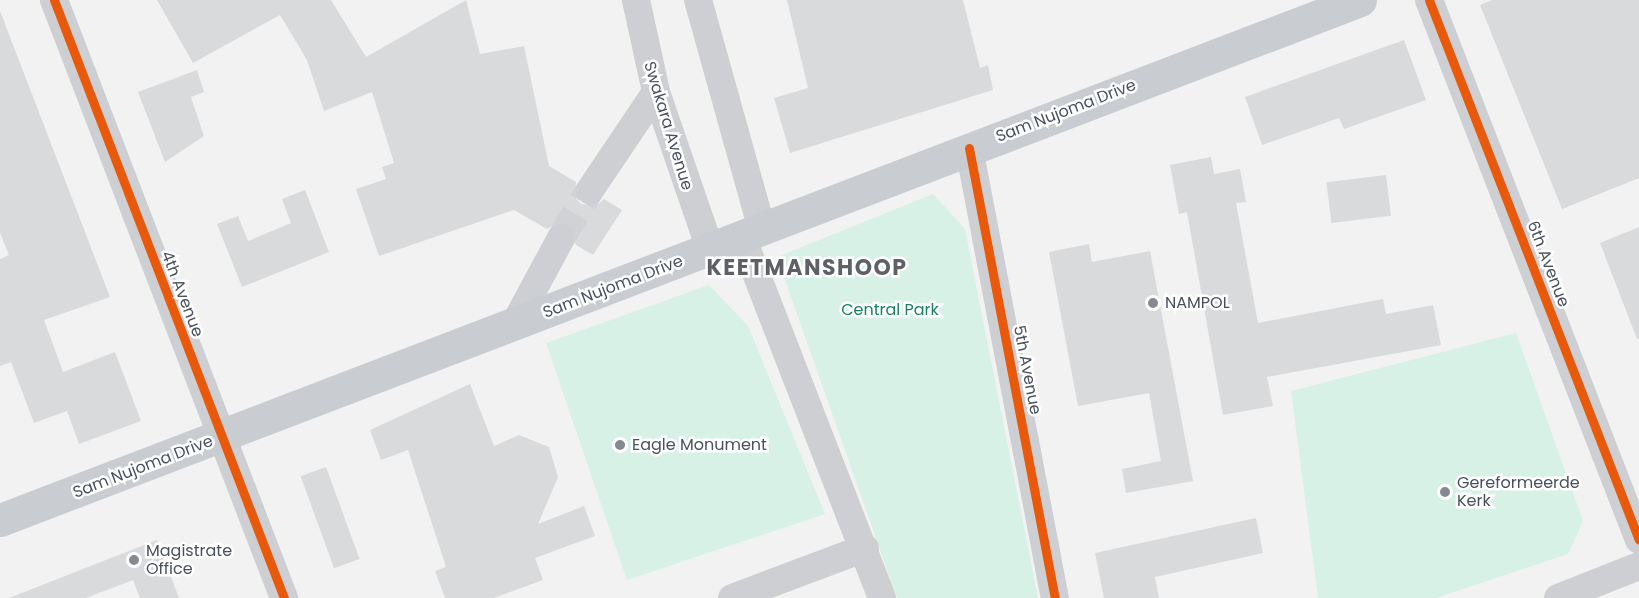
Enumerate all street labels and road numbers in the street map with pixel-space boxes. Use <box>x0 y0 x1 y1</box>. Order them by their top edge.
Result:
street label: Swakara Avenue <box>639 59 697 193</box>
street label: Sam Nujoma Drive <box>993 75 1139 147</box>
street label: 6th Avenue <box>1523 218 1573 310</box>
street label: 4th Avenue <box>157 248 207 340</box>
street label: Sam Nujoma Drive <box>540 251 686 323</box>
street label: 5th Avenue <box>1009 324 1045 416</box>
street label: Sam Nujoma Drive <box>70 431 216 503</box>

